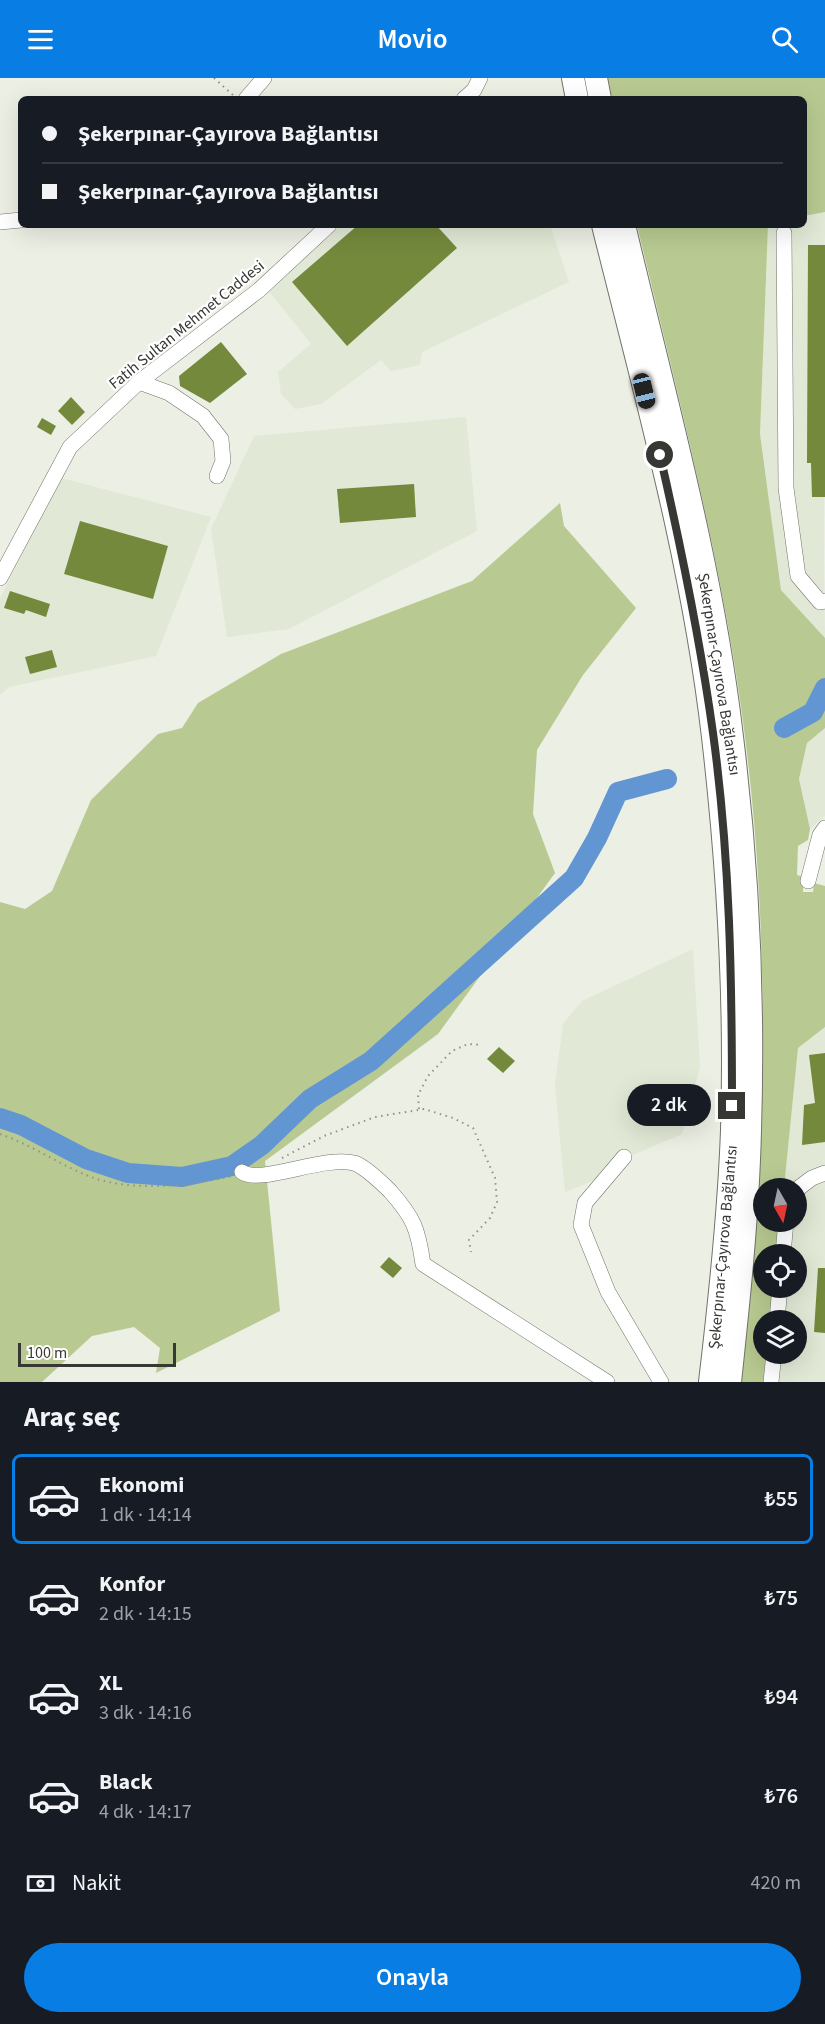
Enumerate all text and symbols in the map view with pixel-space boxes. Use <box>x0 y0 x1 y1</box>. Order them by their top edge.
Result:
text: Movio <box>377 20 448 59</box>
icon: menu <box>24 23 57 56</box>
icon: search <box>768 23 801 56</box>
text: Şekerpınar-Çayırova Bağlantısı <box>78 118 379 150</box>
text: Şekerpınar-Çayırova Bağlantısı <box>78 176 379 208</box>
street label: Fatih Sultan Mehmet Caddesi <box>104 255 269 394</box>
car <box>631 371 657 411</box>
route start <box>646 441 673 468</box>
street label: Şekerpınar-Çayırova Bağlantısı <box>692 571 746 777</box>
callout: 2 dk <box>627 1085 711 1127</box>
text: 2 dk <box>651 1091 687 1119</box>
route end <box>718 1092 745 1119</box>
street label: Şekerpınar-Çayırova Bağlantısı <box>703 1144 743 1350</box>
north arrow <box>753 1178 807 1232</box>
map controls <box>753 1178 807 1364</box>
button: locate <box>753 1244 807 1298</box>
button: layers <box>753 1310 807 1364</box>
scale bar <box>18 1340 176 1368</box>
text: 100 m <box>27 1342 67 1364</box>
text: Araç seç <box>24 1398 120 1437</box>
text: Ekonomi <box>99 1469 184 1501</box>
icon: car <box>27 1472 81 1526</box>
text: ₺55 <box>764 1483 798 1515</box>
text: 1 dk · 14:14 <box>99 1501 192 1529</box>
text: Konfor <box>99 1568 165 1600</box>
icon: car <box>27 1571 81 1625</box>
text: ₺75 <box>764 1582 798 1614</box>
text: 2 dk · 14:15 <box>99 1600 192 1628</box>
text: XL <box>99 1667 123 1699</box>
icon: car <box>27 1670 81 1724</box>
text: ₺94 <box>764 1681 798 1713</box>
text: 3 dk · 14:16 <box>99 1699 192 1727</box>
text: Black <box>99 1766 153 1798</box>
icon: car <box>27 1769 81 1823</box>
text: ₺76 <box>764 1780 798 1812</box>
text: 4 dk · 14:17 <box>99 1798 192 1826</box>
icon: cash <box>24 1867 57 1900</box>
text: Nakit <box>72 1867 121 1899</box>
text: 420 m <box>751 1869 801 1897</box>
button: Onayla <box>24 1943 801 2012</box>

